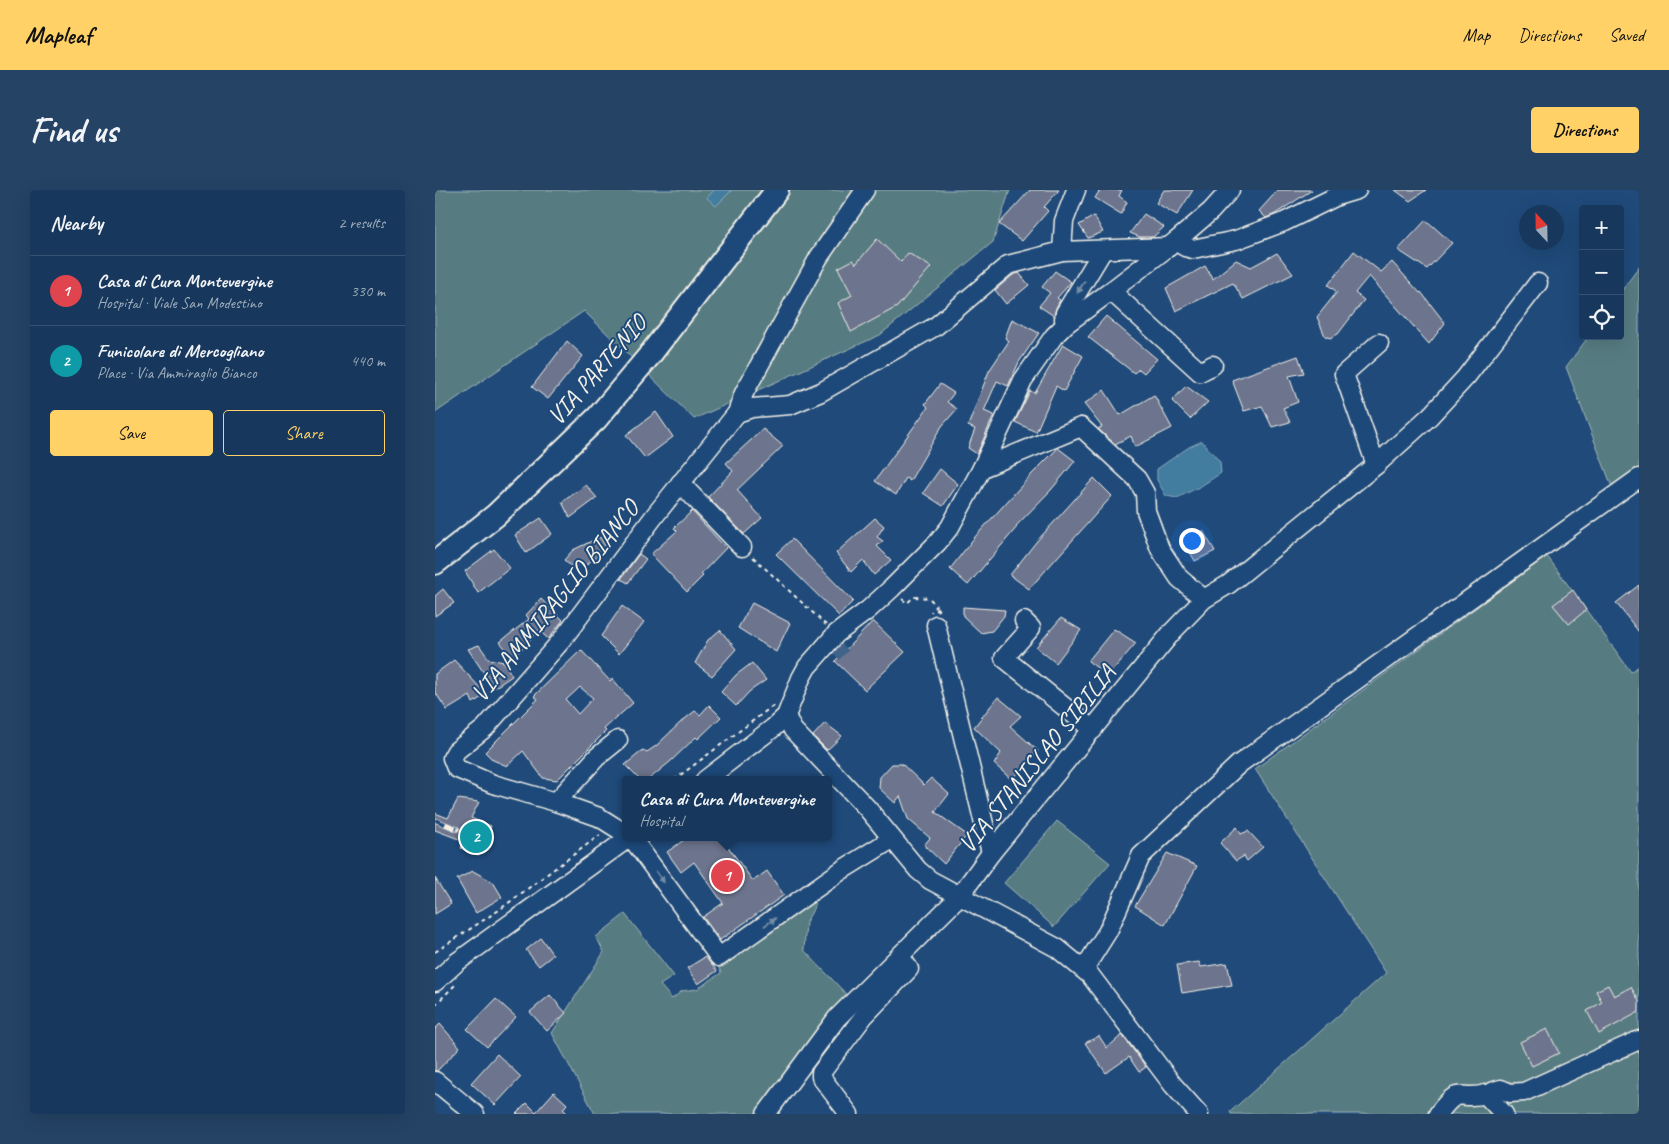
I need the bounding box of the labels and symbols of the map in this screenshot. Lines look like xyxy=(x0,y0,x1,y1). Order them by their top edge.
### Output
north arrow xyxy=(1519,205,1564,250)
one-way arrow xyxy=(1077,280,1086,293)
street label: VIA PARTENIO xyxy=(540,306,655,432)
street label: VIA AMMIRAGLIO BIANCO xyxy=(464,492,648,708)
your location xyxy=(1179,528,1205,554)
street label: VIA STANISLAO SIBILIA xyxy=(951,657,1124,860)
pin: 2 xyxy=(460,818,492,856)
pin: 1 xyxy=(711,857,743,895)
one-way arrow xyxy=(655,870,665,884)
one-way arrow xyxy=(763,917,777,927)

